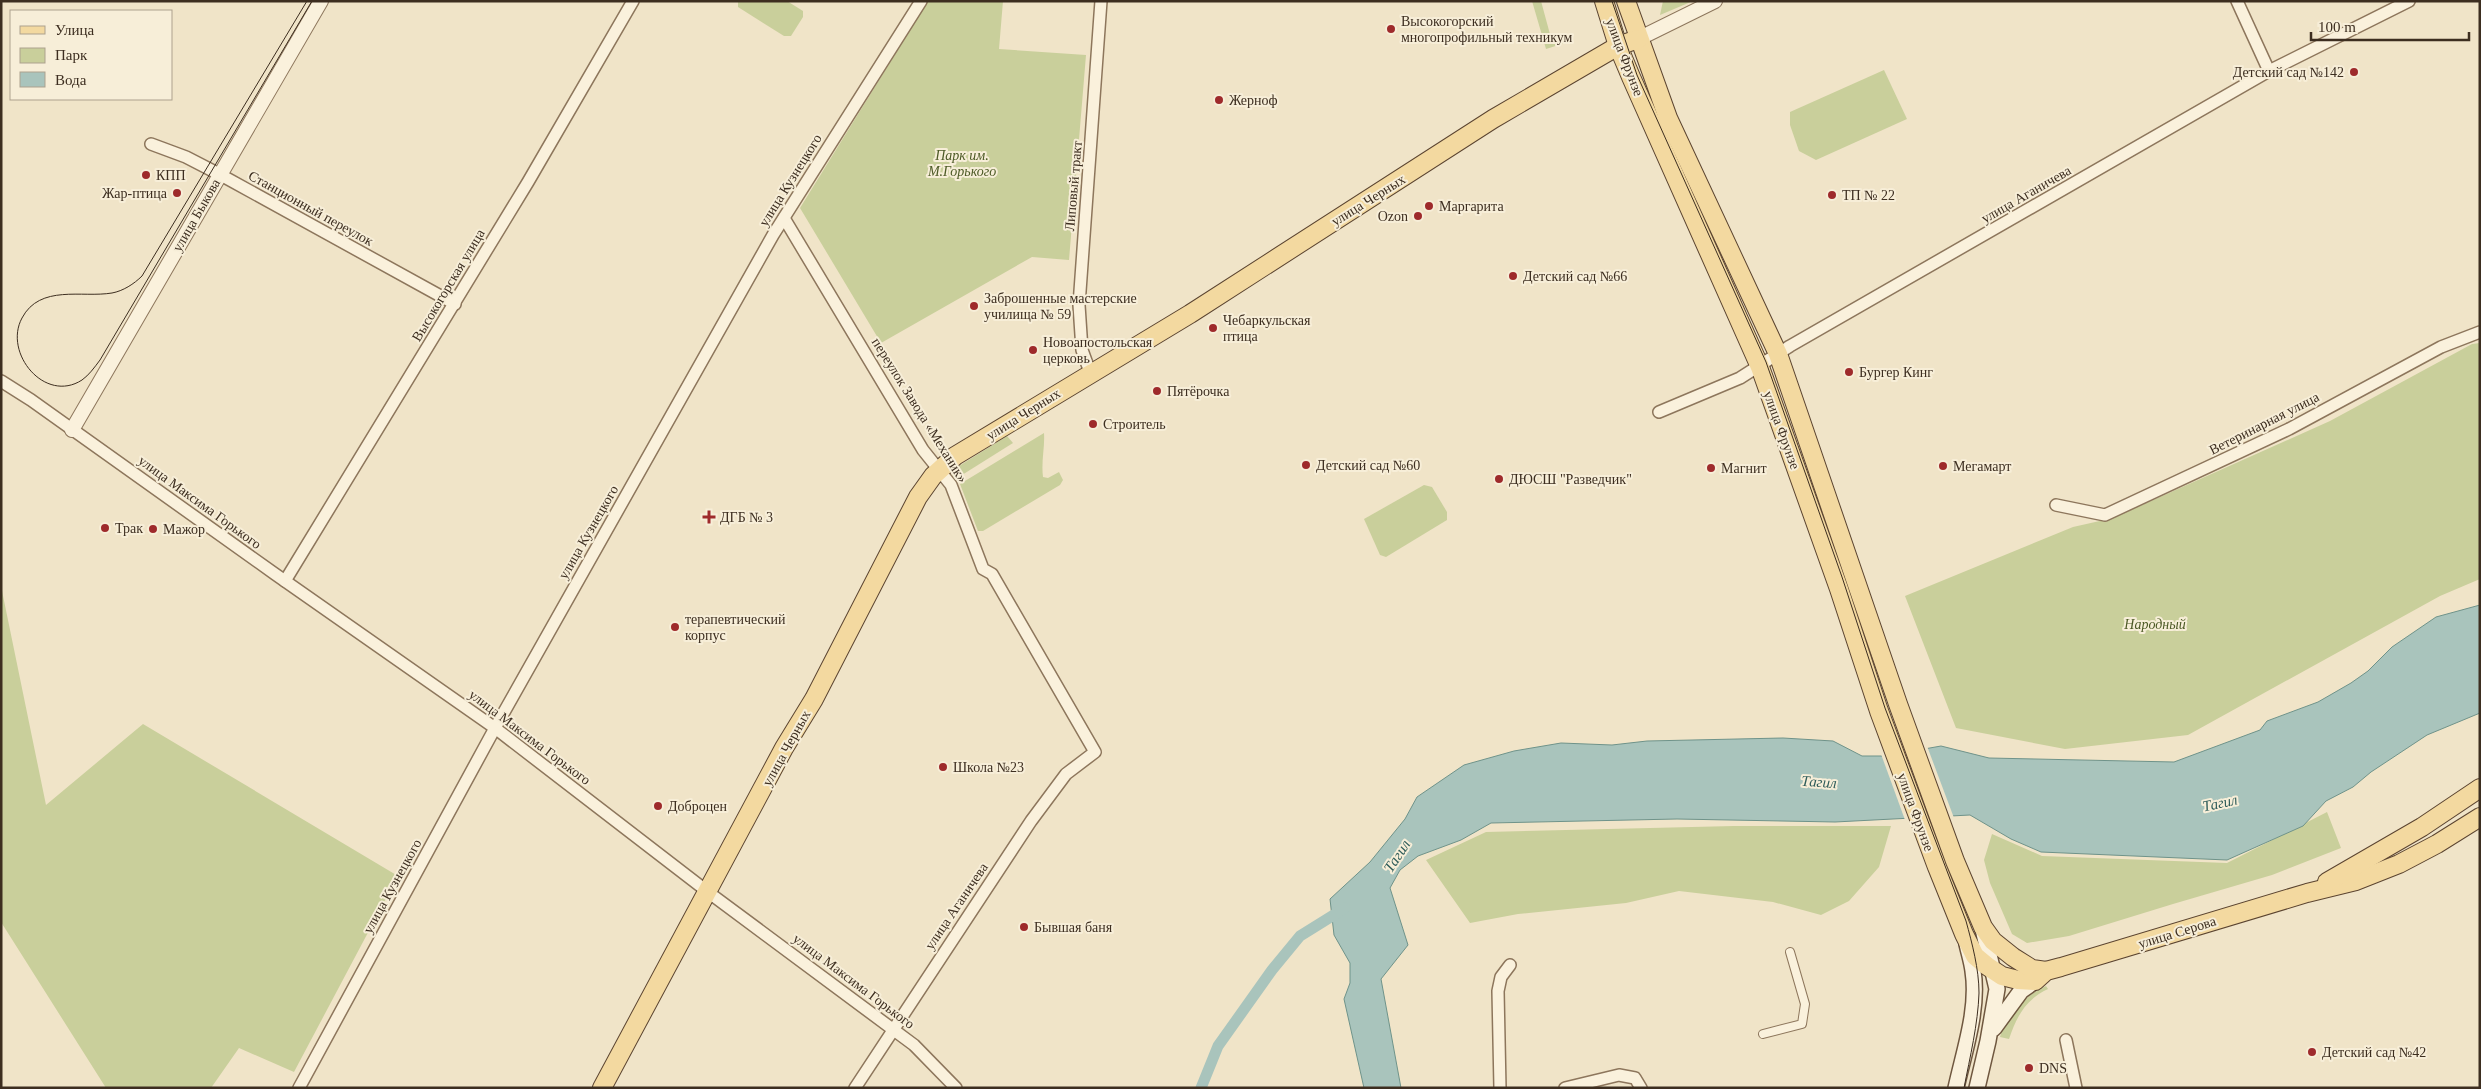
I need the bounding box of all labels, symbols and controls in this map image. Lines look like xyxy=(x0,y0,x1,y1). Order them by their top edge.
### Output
legend xyxy=(10,10,172,100)
scale bar xyxy=(2311,10,2468,42)
place label: Высокогорский многопрофильный техникум xyxy=(1401,14,1573,45)
street label: улица Фрунзе xyxy=(1603,16,1646,98)
text: 100 m xyxy=(2318,19,2356,35)
text: Улица xyxy=(55,22,94,38)
marker: Высокогорский многопрофильный техникум xyxy=(1385,23,1397,35)
text: Парк xyxy=(55,47,88,63)
place label: Детский сад №142 xyxy=(2233,65,2344,80)
marker: Детский сад №142 xyxy=(2348,66,2360,78)
text: Вода xyxy=(55,72,87,88)
place label: Жерноф xyxy=(1229,93,1278,108)
marker: Жерноф xyxy=(1213,94,1225,106)
street label: улица Кузнецкого xyxy=(756,132,825,229)
street label: Липовый тракт xyxy=(1062,140,1085,232)
park label: Парк им. М.Горького xyxy=(927,148,996,179)
street label: улица Аганичева xyxy=(1979,162,2074,226)
place label: КПП xyxy=(156,168,186,183)
street label: Станционный переулок xyxy=(246,168,376,249)
marker: КПП xyxy=(140,169,152,181)
street label: улица Черных xyxy=(1329,172,1408,229)
street label: улица Быкова xyxy=(170,176,224,254)
place label: Жар-птица xyxy=(102,186,168,201)
marker: Жар-птица xyxy=(171,187,183,199)
place label: ТП № 22 xyxy=(1842,188,1895,203)
marker: ТП № 22 xyxy=(1826,189,1838,201)
place label: Маргарита xyxy=(1439,199,1504,214)
marker: Маргарита xyxy=(1423,200,1435,212)
place label: Ozon xyxy=(1378,209,1408,224)
marker: Ozon xyxy=(1412,210,1424,222)
street label: Высокогорская улица xyxy=(409,226,488,344)
place label: Детский сад №66 xyxy=(1523,269,1627,284)
marker: Детский сад №66 xyxy=(1507,270,1519,282)
place label: Заброшенные мастерские училища № 59 xyxy=(984,291,1137,322)
marker: Заброшенные мастерские училища № 59 xyxy=(968,300,980,312)
place label: Чебаркульская птица xyxy=(1223,313,1311,344)
marker: Чебаркульская птица xyxy=(1207,322,1219,334)
street label: переулок Завода «Механик» xyxy=(869,335,970,485)
place label: Новоапостольская церковь xyxy=(1043,335,1153,366)
marker: Новоапостольская церковь xyxy=(1027,344,1039,356)
place label: Бургер Кинг xyxy=(1859,365,1933,380)
marker: Бургер Кинг xyxy=(1843,366,1855,378)
place label: Пятёрочка xyxy=(1167,384,1230,399)
marker: Пятёрочка xyxy=(1151,385,1163,397)
street label: улица Черных xyxy=(984,386,1063,443)
street label: улица Фрунзе xyxy=(1760,389,1803,471)
street label: Ветеринарная улица xyxy=(2207,389,2322,458)
place label: Строитель xyxy=(1103,417,1166,432)
marker: Строитель xyxy=(1087,418,1099,430)
street label: улица Максима Горького xyxy=(135,453,264,552)
place label: Детский сад №60 xyxy=(1316,458,1420,473)
marker: Детский сад №60 xyxy=(1300,459,1312,471)
place label: Мегамарт xyxy=(1953,459,2011,474)
marker: Мегамарт xyxy=(1937,460,1949,472)
place label: Магнит xyxy=(1721,461,1767,476)
marker: Магнит xyxy=(1705,462,1717,474)
place label: ДЮСШ "Разведчик" xyxy=(1509,472,1632,487)
marker: ДЮСШ "Разведчик" xyxy=(1493,473,1505,485)
street label: улица Кузнецкого xyxy=(556,483,621,582)
marker: ДГБ № 3 xyxy=(702,510,716,524)
place label: ДГБ № 3 xyxy=(720,510,773,525)
place label: Трак xyxy=(115,521,143,536)
marker: Трак xyxy=(99,522,111,534)
place label: Мажор xyxy=(163,522,205,537)
marker: Мажор xyxy=(147,523,159,535)
place label: терапевтический корпус xyxy=(685,612,786,643)
park label: Народный xyxy=(2123,617,2186,632)
marker: терапевтический корпус xyxy=(669,621,681,633)
street label: улица Максима Горького xyxy=(466,687,593,788)
street label: улица Черных xyxy=(759,708,813,789)
place label: Школа №23 xyxy=(953,760,1024,775)
marker: Школа №23 xyxy=(937,761,949,773)
street label: улица Фрунзе xyxy=(1894,771,1937,853)
water label: Тагил xyxy=(1801,773,1838,791)
water label: Тагил xyxy=(2201,791,2239,814)
place label: Доброцен xyxy=(668,799,727,814)
marker: Доброцен xyxy=(652,800,664,812)
street label: улица Кузнецкого xyxy=(360,836,425,936)
water label: Тагил xyxy=(1381,837,1414,875)
street label: улица Аганичева xyxy=(922,860,991,952)
street label: улица Серова xyxy=(2136,913,2219,951)
place label: Бывшая баня xyxy=(1034,920,1113,935)
marker: Бывшая баня xyxy=(1018,921,1030,933)
street label: улица Максима Горького xyxy=(790,931,917,1032)
place label: Детский сад №42 xyxy=(2322,1045,2426,1060)
marker: Детский сад №42 xyxy=(2306,1046,2318,1058)
place label: DNS xyxy=(2039,1061,2067,1076)
marker: DNS xyxy=(2023,1062,2035,1074)

